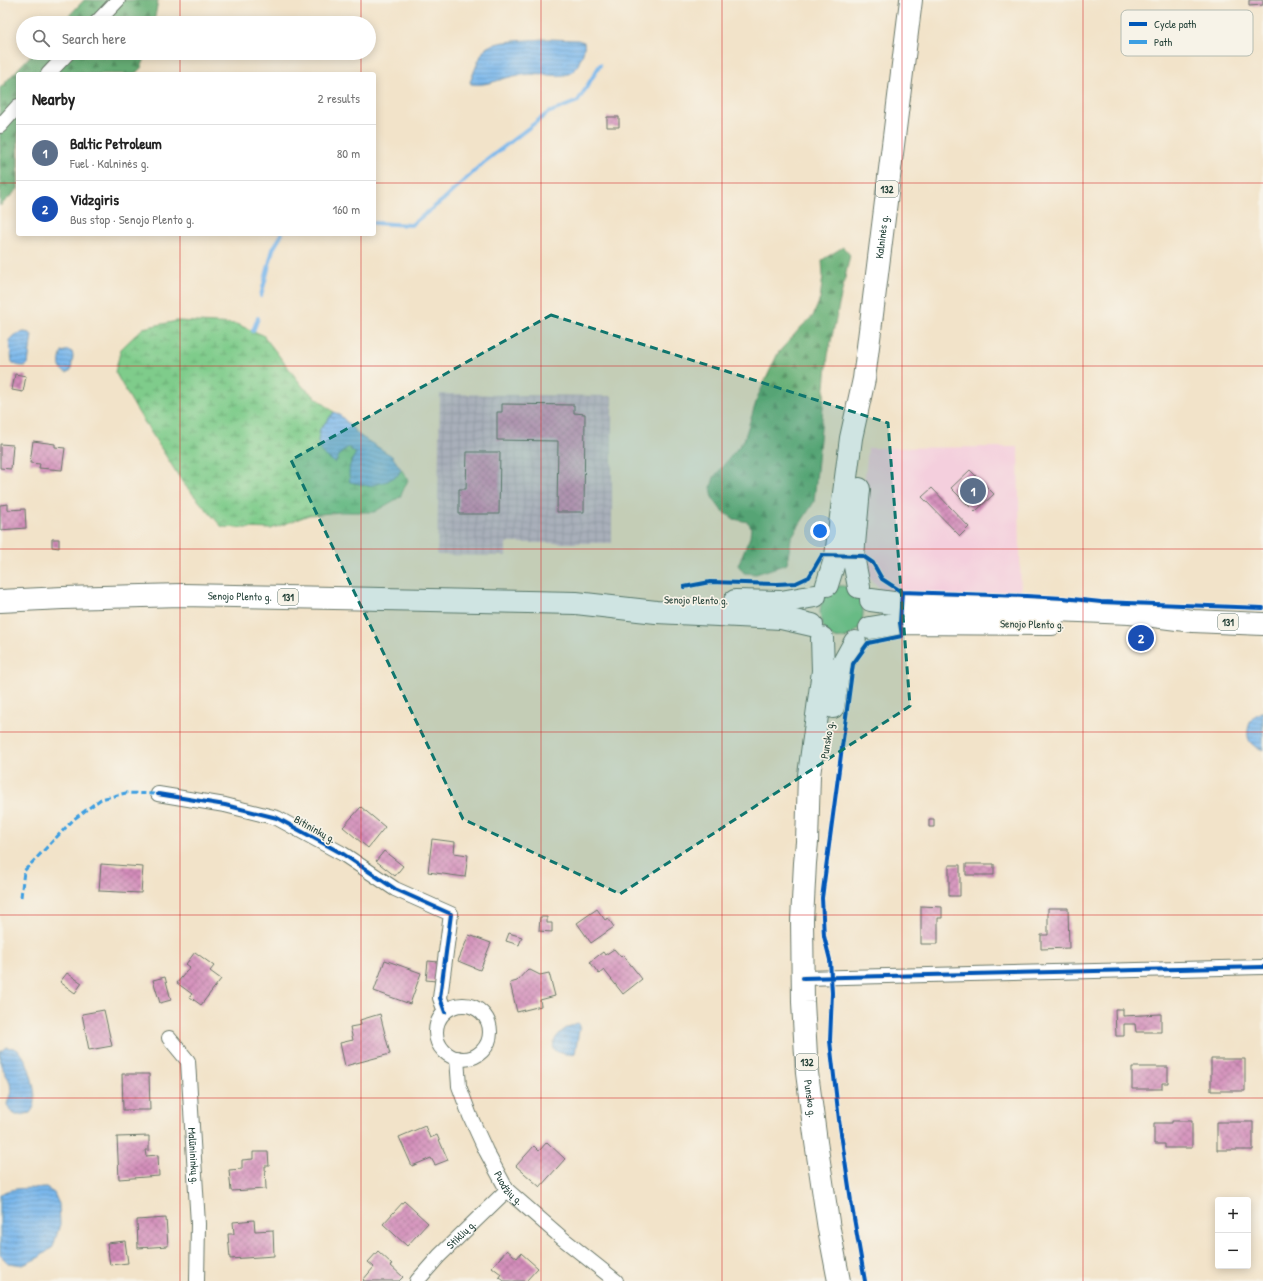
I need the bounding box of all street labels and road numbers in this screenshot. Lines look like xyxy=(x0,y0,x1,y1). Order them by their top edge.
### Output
road number: 132 xyxy=(876,181,898,197)
street label: Kalninės g. xyxy=(872,214,891,259)
street label: Senojo Plento g. xyxy=(208,589,272,604)
road number: 131 xyxy=(278,589,298,605)
street label: Senojo Plento g. xyxy=(664,592,728,608)
road number: 131 xyxy=(1218,614,1238,630)
street label: Senojo Plento g. xyxy=(1000,616,1064,632)
street label: Punsko g. xyxy=(817,720,837,760)
street label: Bitininkų g. xyxy=(292,812,338,846)
road number: 132 xyxy=(796,1054,818,1070)
street label: Punsko g. xyxy=(801,1079,820,1118)
street label: Malūnininkų g. xyxy=(185,1127,203,1185)
street label: Puodžių g. xyxy=(491,1168,526,1208)
street label: Stiklių g. xyxy=(443,1217,479,1252)

